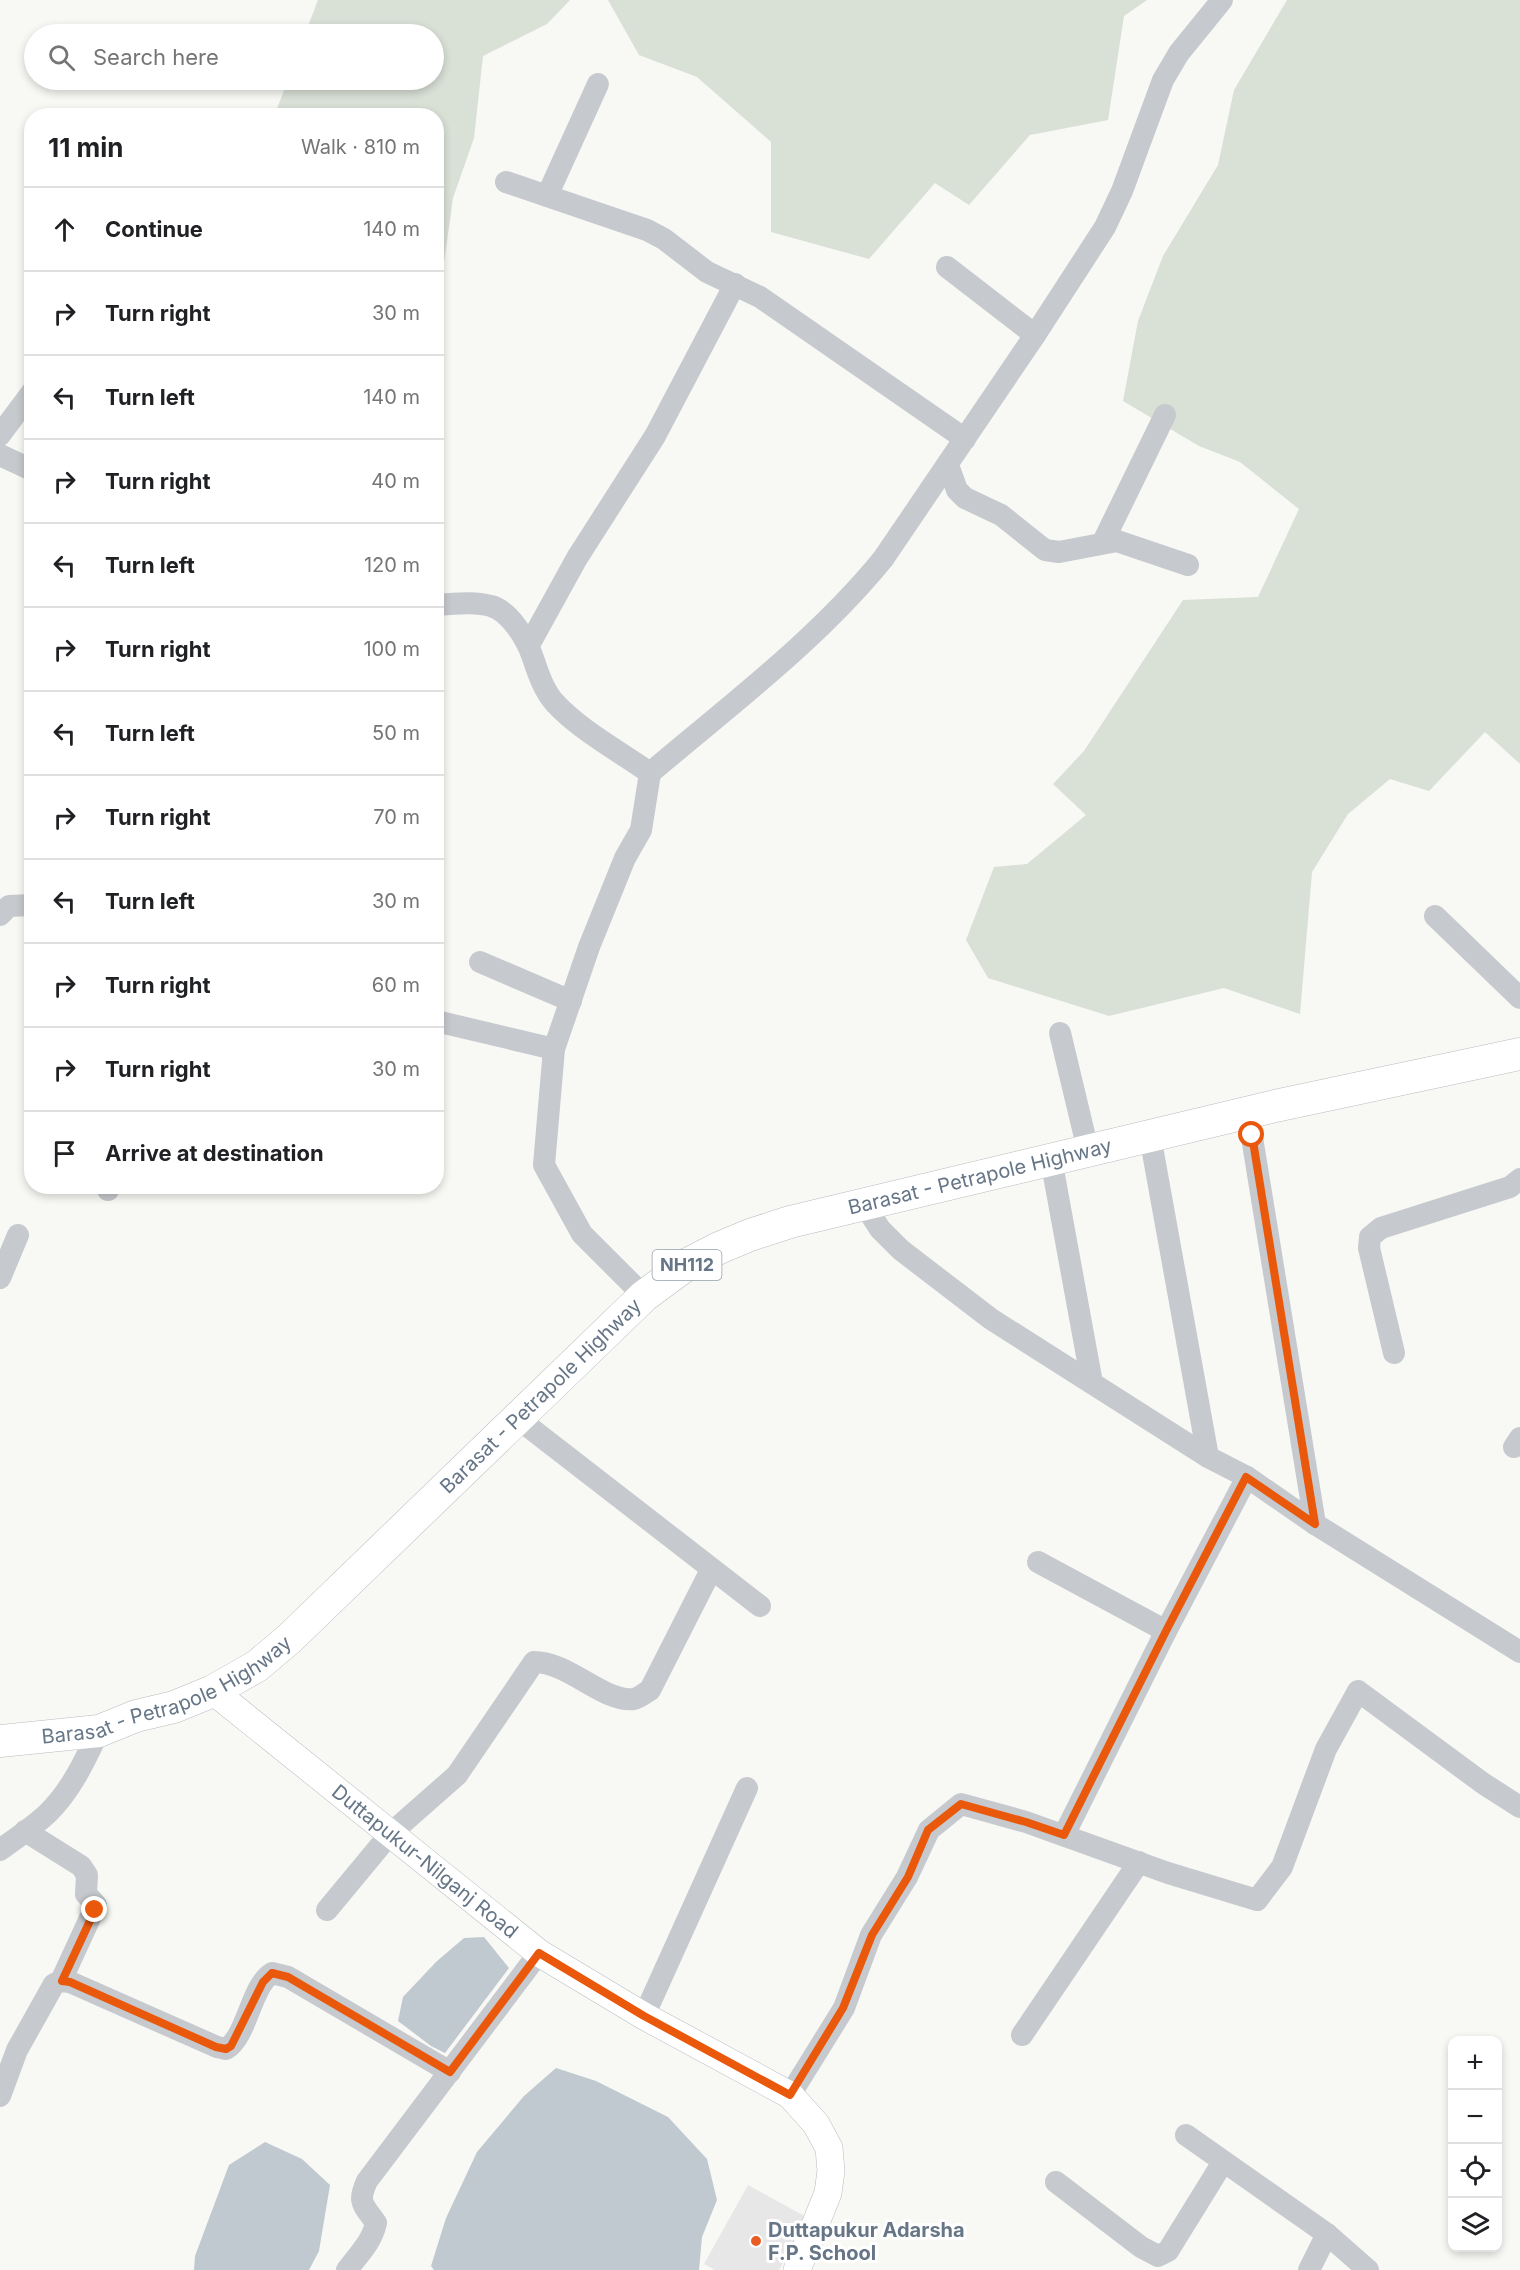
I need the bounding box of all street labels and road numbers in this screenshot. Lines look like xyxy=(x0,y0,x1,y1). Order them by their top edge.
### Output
street label: Barasat - Petrapole Highway xyxy=(846,1133,1114,1220)
road number: NH112 xyxy=(652,1250,722,1280)
street label: Barasat - Petrapole Highway xyxy=(435,1293,646,1498)
street label: Barasat - Petrapole Highway xyxy=(40,1630,296,1749)
street label: Duttapukur-Nilganj Road xyxy=(327,1779,523,1943)

